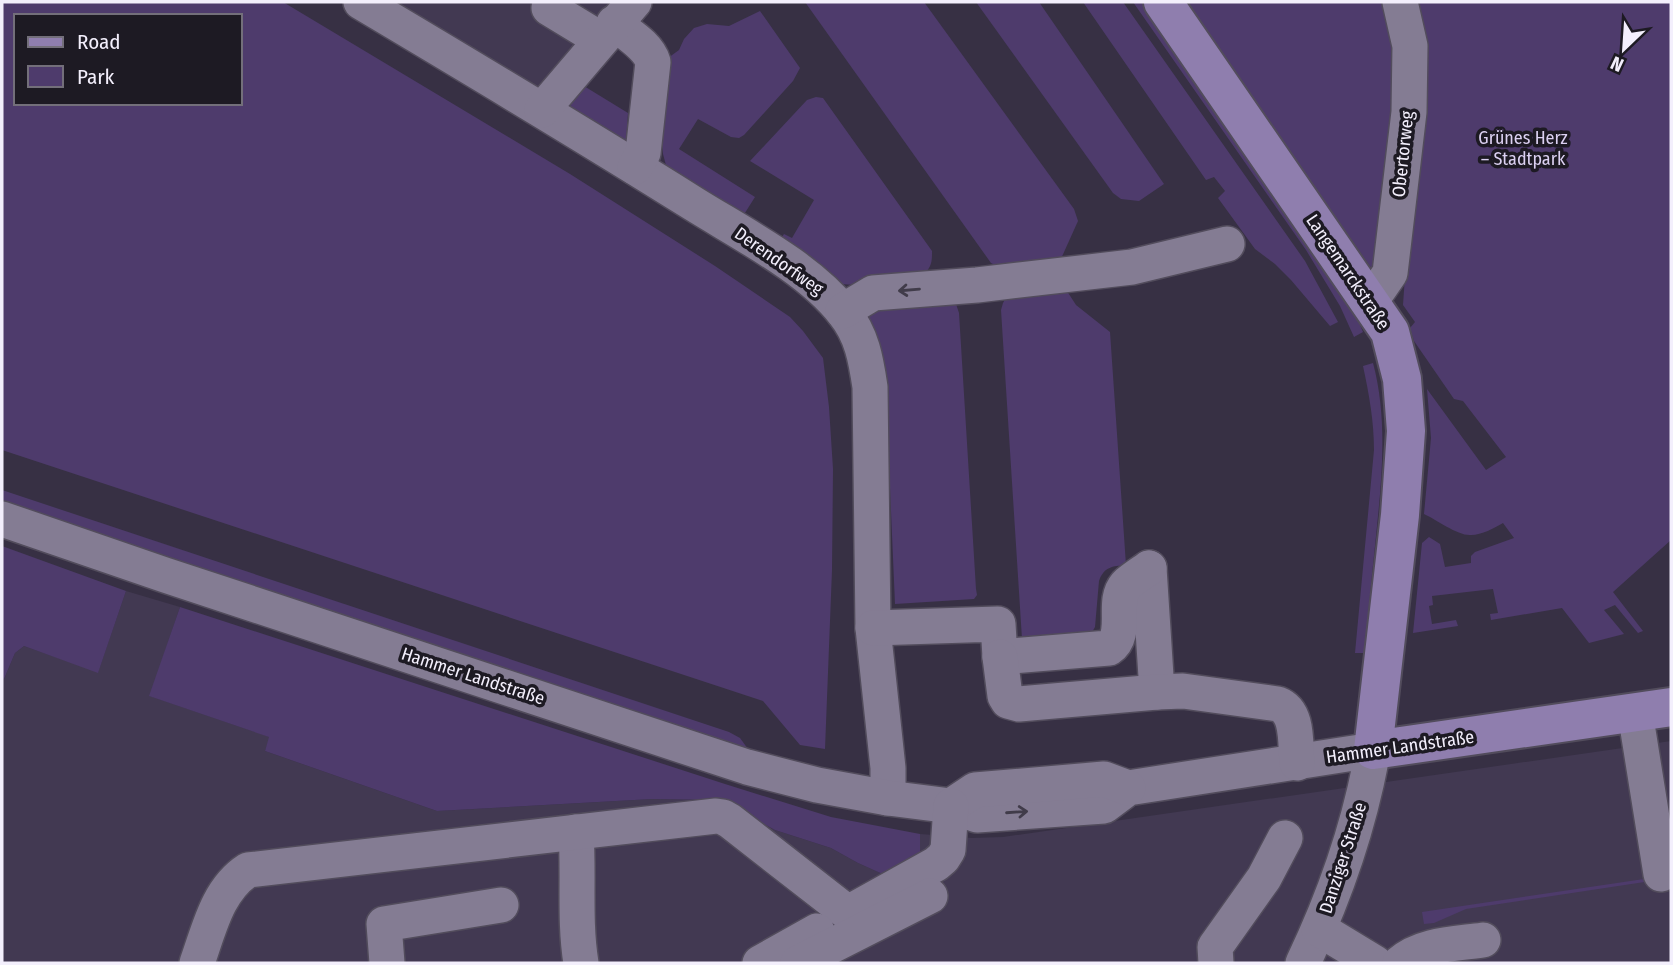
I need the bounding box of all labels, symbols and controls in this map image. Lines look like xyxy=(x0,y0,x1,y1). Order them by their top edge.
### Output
legend xyxy=(14,14,242,105)
north arrow xyxy=(1589,14,1659,84)
text: Road xyxy=(77,29,121,55)
text: N xyxy=(1607,51,1627,77)
text: Park xyxy=(77,64,115,90)
street label: Obertorweg xyxy=(1388,109,1419,198)
park label: Grünes Herz – Stadtpark xyxy=(1478,127,1568,170)
street label: Langemarckstraße xyxy=(1301,210,1395,334)
street label: Derendorfweg xyxy=(730,222,828,300)
one-way arrow xyxy=(898,284,920,297)
street label: Hammer Landstraße xyxy=(399,642,547,710)
street label: Hammer Landstraße xyxy=(1325,726,1476,768)
street label: Danziger Straße xyxy=(1315,799,1371,916)
one-way arrow xyxy=(1005,805,1028,818)

